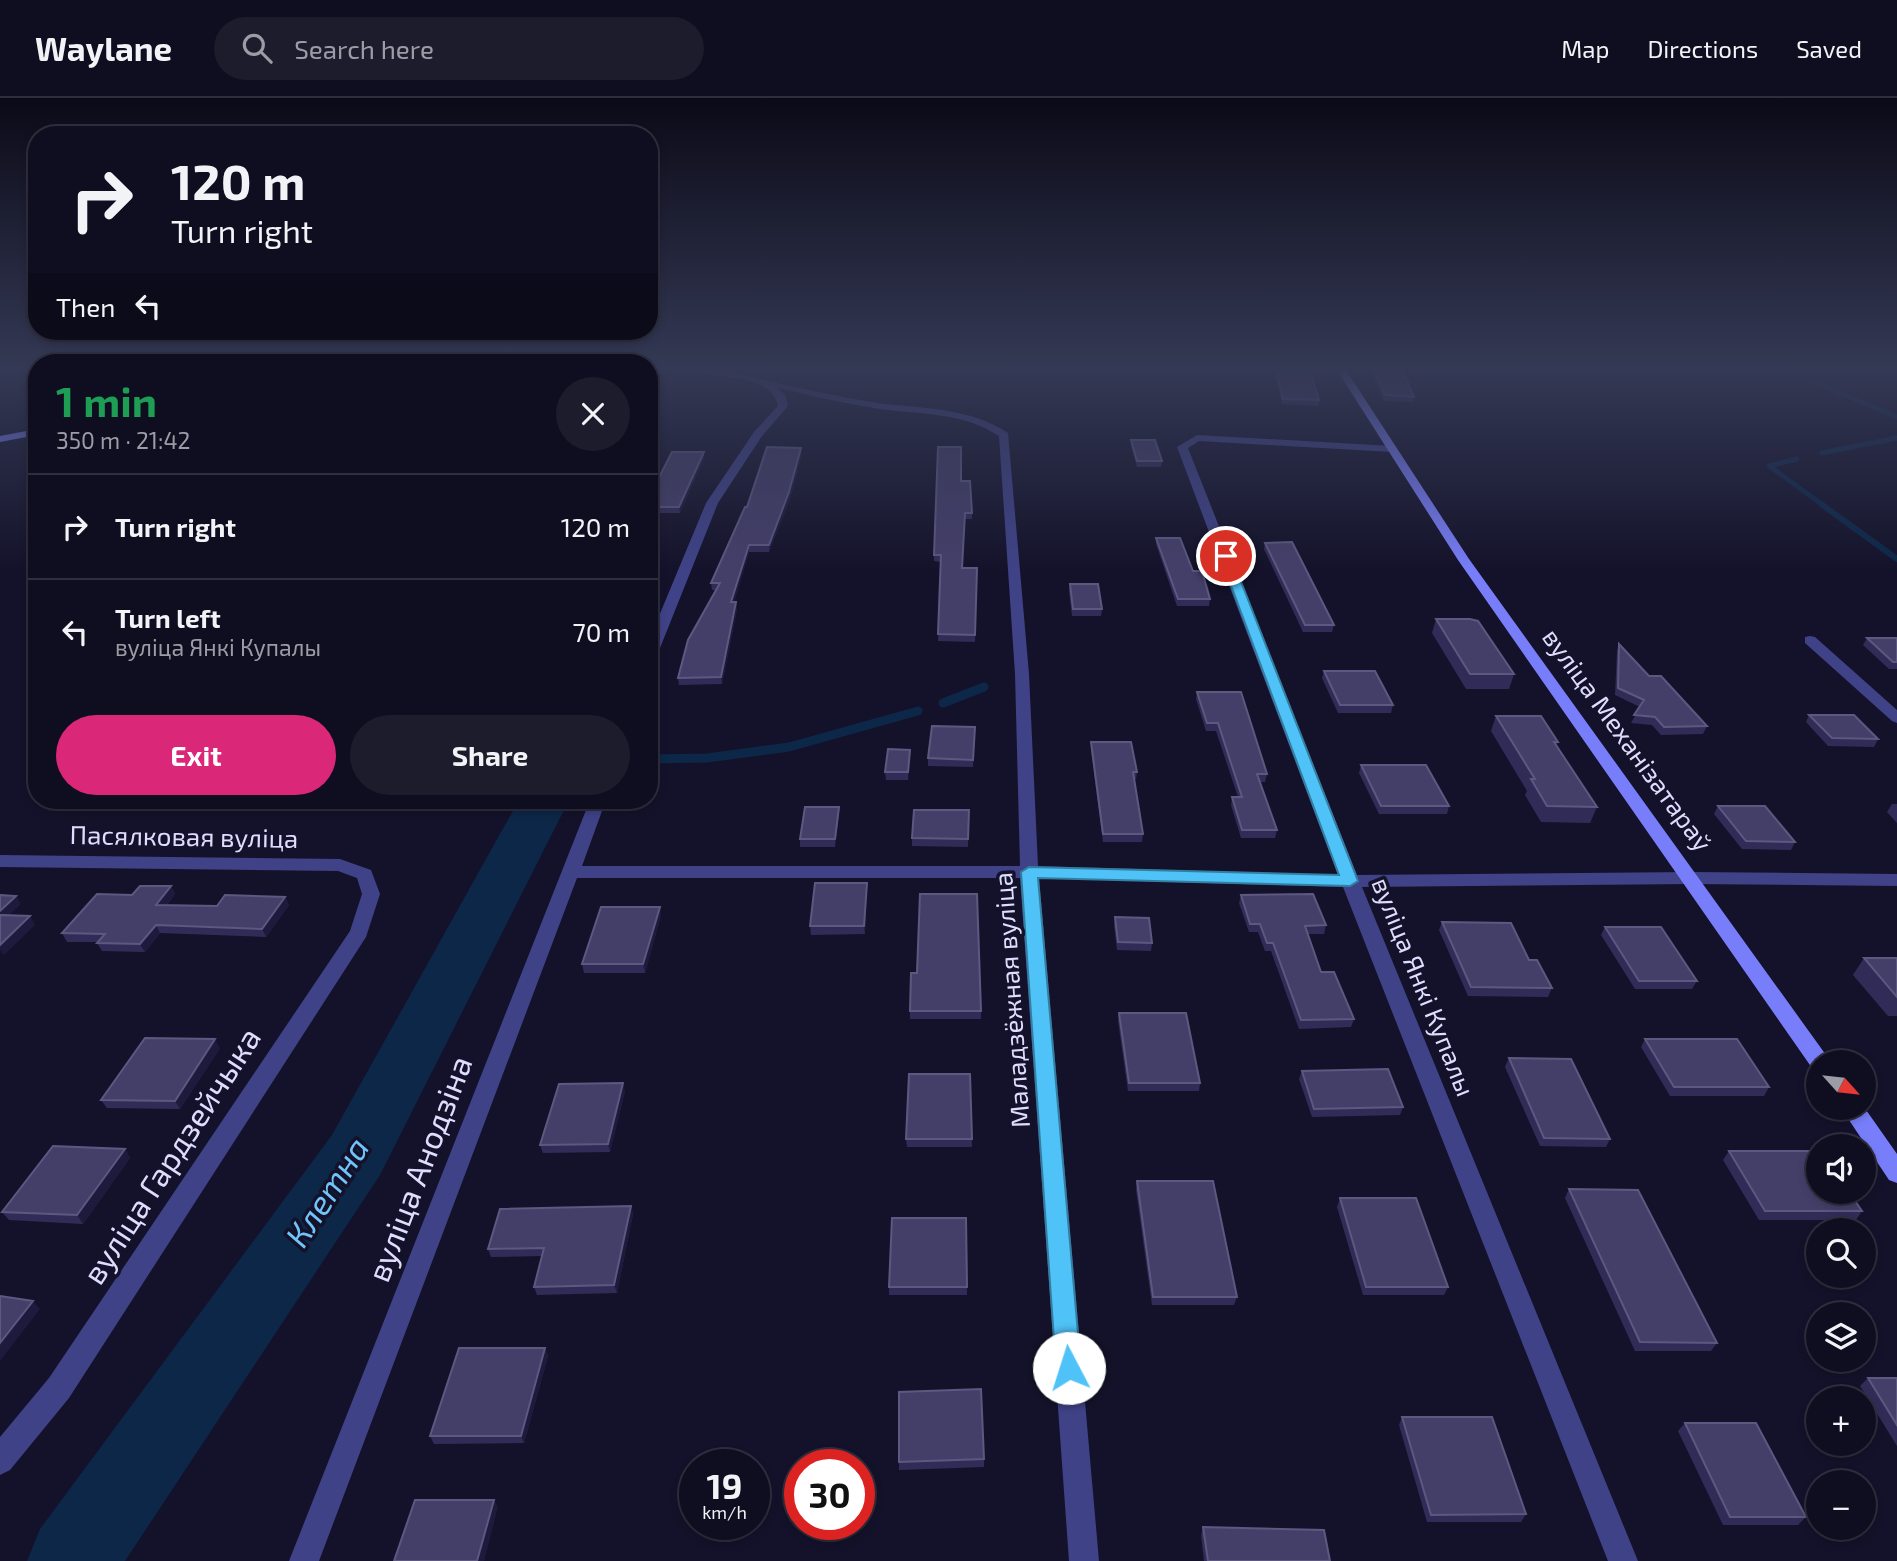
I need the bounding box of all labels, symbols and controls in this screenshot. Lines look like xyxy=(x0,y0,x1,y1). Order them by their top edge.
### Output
search box xyxy=(214,17,704,80)
text: Waylane xyxy=(35,28,172,68)
icon: search xyxy=(238,29,276,67)
text: Search here xyxy=(294,33,434,64)
text: Map xyxy=(1561,34,1609,63)
text: Directions xyxy=(1647,34,1758,63)
text: Saved xyxy=(1796,34,1862,63)
text: 120 m xyxy=(171,151,305,210)
icon: right xyxy=(56,154,147,245)
text: Turn right xyxy=(171,211,313,249)
icon: left xyxy=(129,287,167,325)
text: Then xyxy=(56,291,115,322)
text: 1 min xyxy=(56,375,157,425)
button: close xyxy=(556,377,630,451)
text: 350 m · 21:42 xyxy=(56,426,191,454)
icon: right xyxy=(56,508,94,546)
text: Turn right xyxy=(115,511,236,542)
text: 120 m xyxy=(561,511,630,542)
pin xyxy=(1196,526,1256,586)
icon: arrive xyxy=(1207,537,1245,575)
text: Turn left xyxy=(115,602,221,633)
icon: left xyxy=(56,613,94,651)
text: 70 m xyxy=(572,616,630,647)
street label: вуліца Механізатараў xyxy=(1536,622,1720,857)
text: вуліца Янкі Купалы xyxy=(115,633,321,661)
button: Exit xyxy=(56,715,336,795)
button: Share xyxy=(350,715,630,795)
street label: Пасялковая вуліца xyxy=(69,818,299,854)
street label: Маладзёжная вуліца xyxy=(986,871,1036,1129)
street label: вуліца Янкі Купалы xyxy=(1365,873,1482,1101)
street label: вуліца Гардзейчыка xyxy=(73,1020,268,1291)
street label: вуліца Анодзіна xyxy=(358,1050,480,1287)
north arrow xyxy=(1806,1050,1876,1120)
map controls xyxy=(1806,1050,1876,1540)
water label: Клетна xyxy=(276,1129,376,1254)
button: sound xyxy=(1806,1134,1876,1204)
button: search xyxy=(1806,1218,1876,1288)
button: layers xyxy=(1806,1302,1876,1372)
position arrow xyxy=(1032,1331,1106,1405)
button: + xyxy=(1806,1386,1876,1456)
speed limit sign: 30 xyxy=(784,1449,875,1540)
text: 19 xyxy=(707,1464,742,1506)
button: − xyxy=(1806,1470,1876,1540)
text: km/h xyxy=(702,1501,747,1523)

